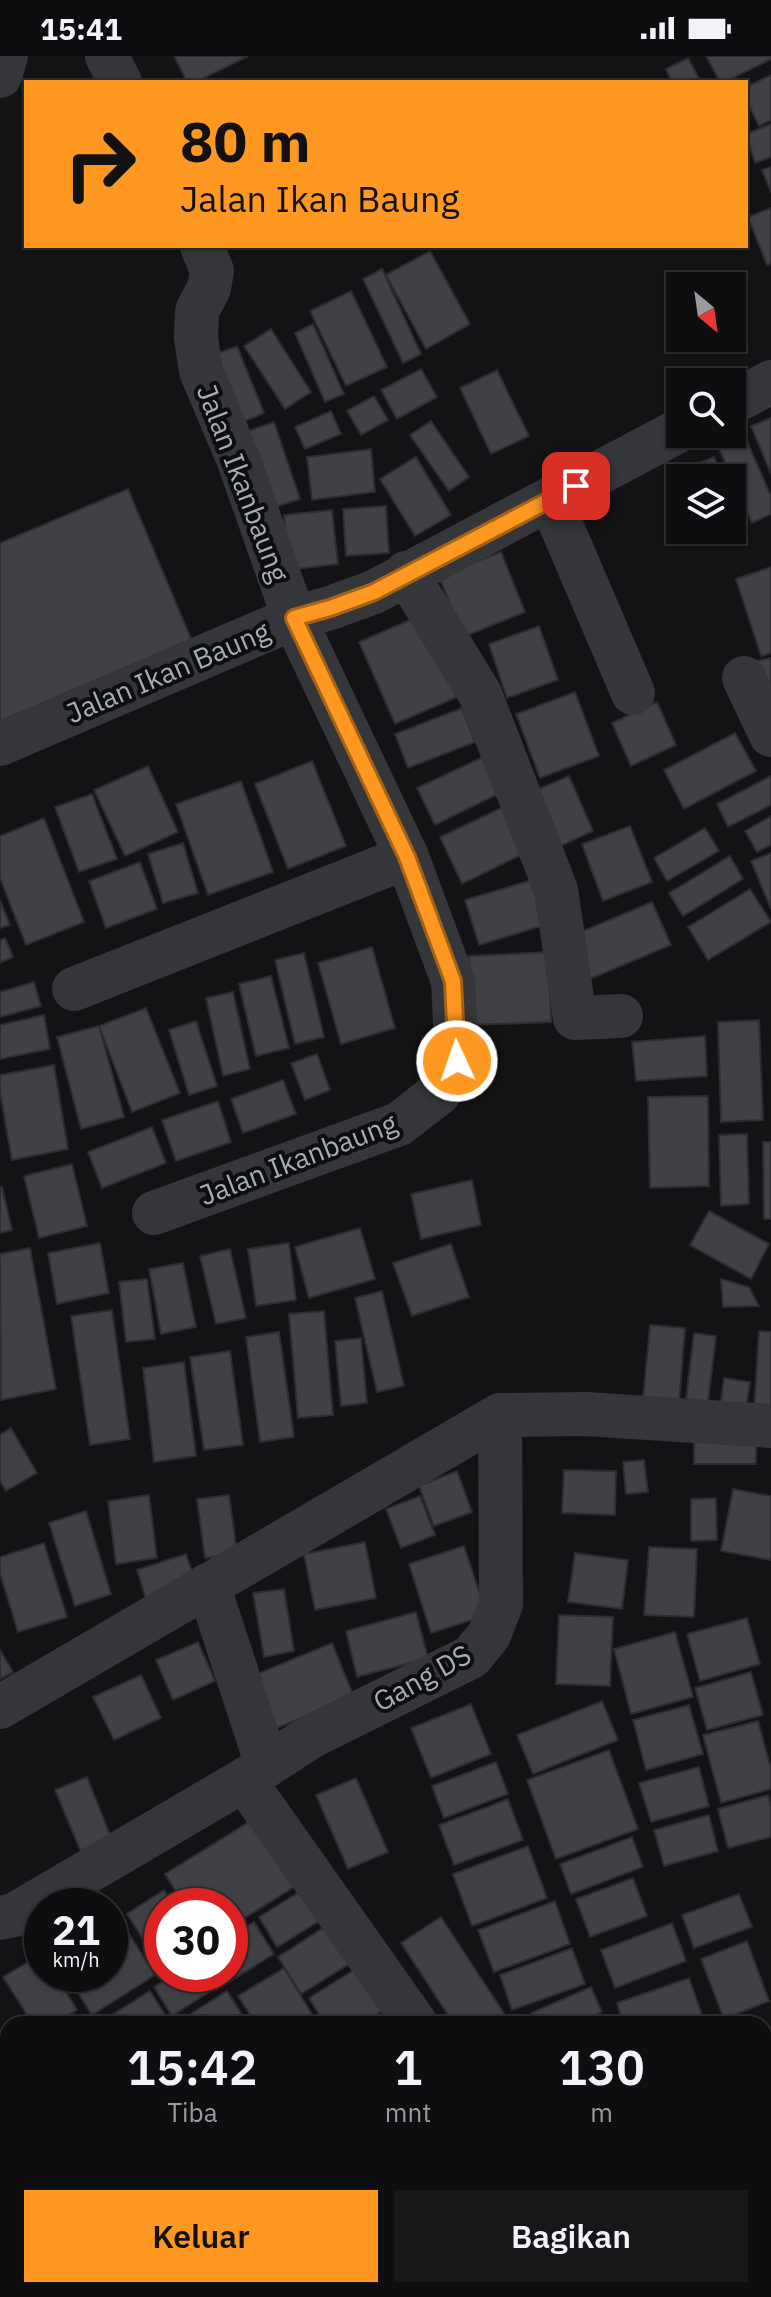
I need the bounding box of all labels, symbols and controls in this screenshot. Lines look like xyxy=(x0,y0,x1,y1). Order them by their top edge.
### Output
text: 15:41 xyxy=(40,9,122,48)
text: 80 m xyxy=(180,105,310,177)
icon: right xyxy=(48,112,152,216)
text: Jalan Ikan Baung xyxy=(180,175,460,222)
north arrow xyxy=(666,272,746,352)
map controls xyxy=(666,272,746,544)
button: search xyxy=(666,368,746,448)
street label: Jalan Ikanbaung xyxy=(189,379,298,587)
pin xyxy=(542,452,610,520)
icon: arrive xyxy=(554,464,598,508)
button: layers xyxy=(666,464,746,544)
street label: Jalan Ikan Baung xyxy=(61,612,275,731)
position arrow xyxy=(415,1019,499,1103)
street label: Jalan Ikanbaung xyxy=(194,1104,402,1213)
street label: Gang DS xyxy=(366,1636,477,1720)
speed limit sign: 30 xyxy=(144,1888,248,1992)
text: 21 xyxy=(52,1904,100,1956)
text: km/h xyxy=(52,1946,100,1973)
text: 15:42 xyxy=(127,2036,258,2098)
text: 1 xyxy=(394,2036,422,2098)
text: 130 xyxy=(558,2036,645,2098)
text: Tiba xyxy=(167,2095,218,2129)
text: mnt xyxy=(385,2095,431,2129)
text: m xyxy=(590,2095,613,2129)
button: Keluar xyxy=(24,2190,378,2282)
button: Bagikan xyxy=(394,2190,748,2282)

